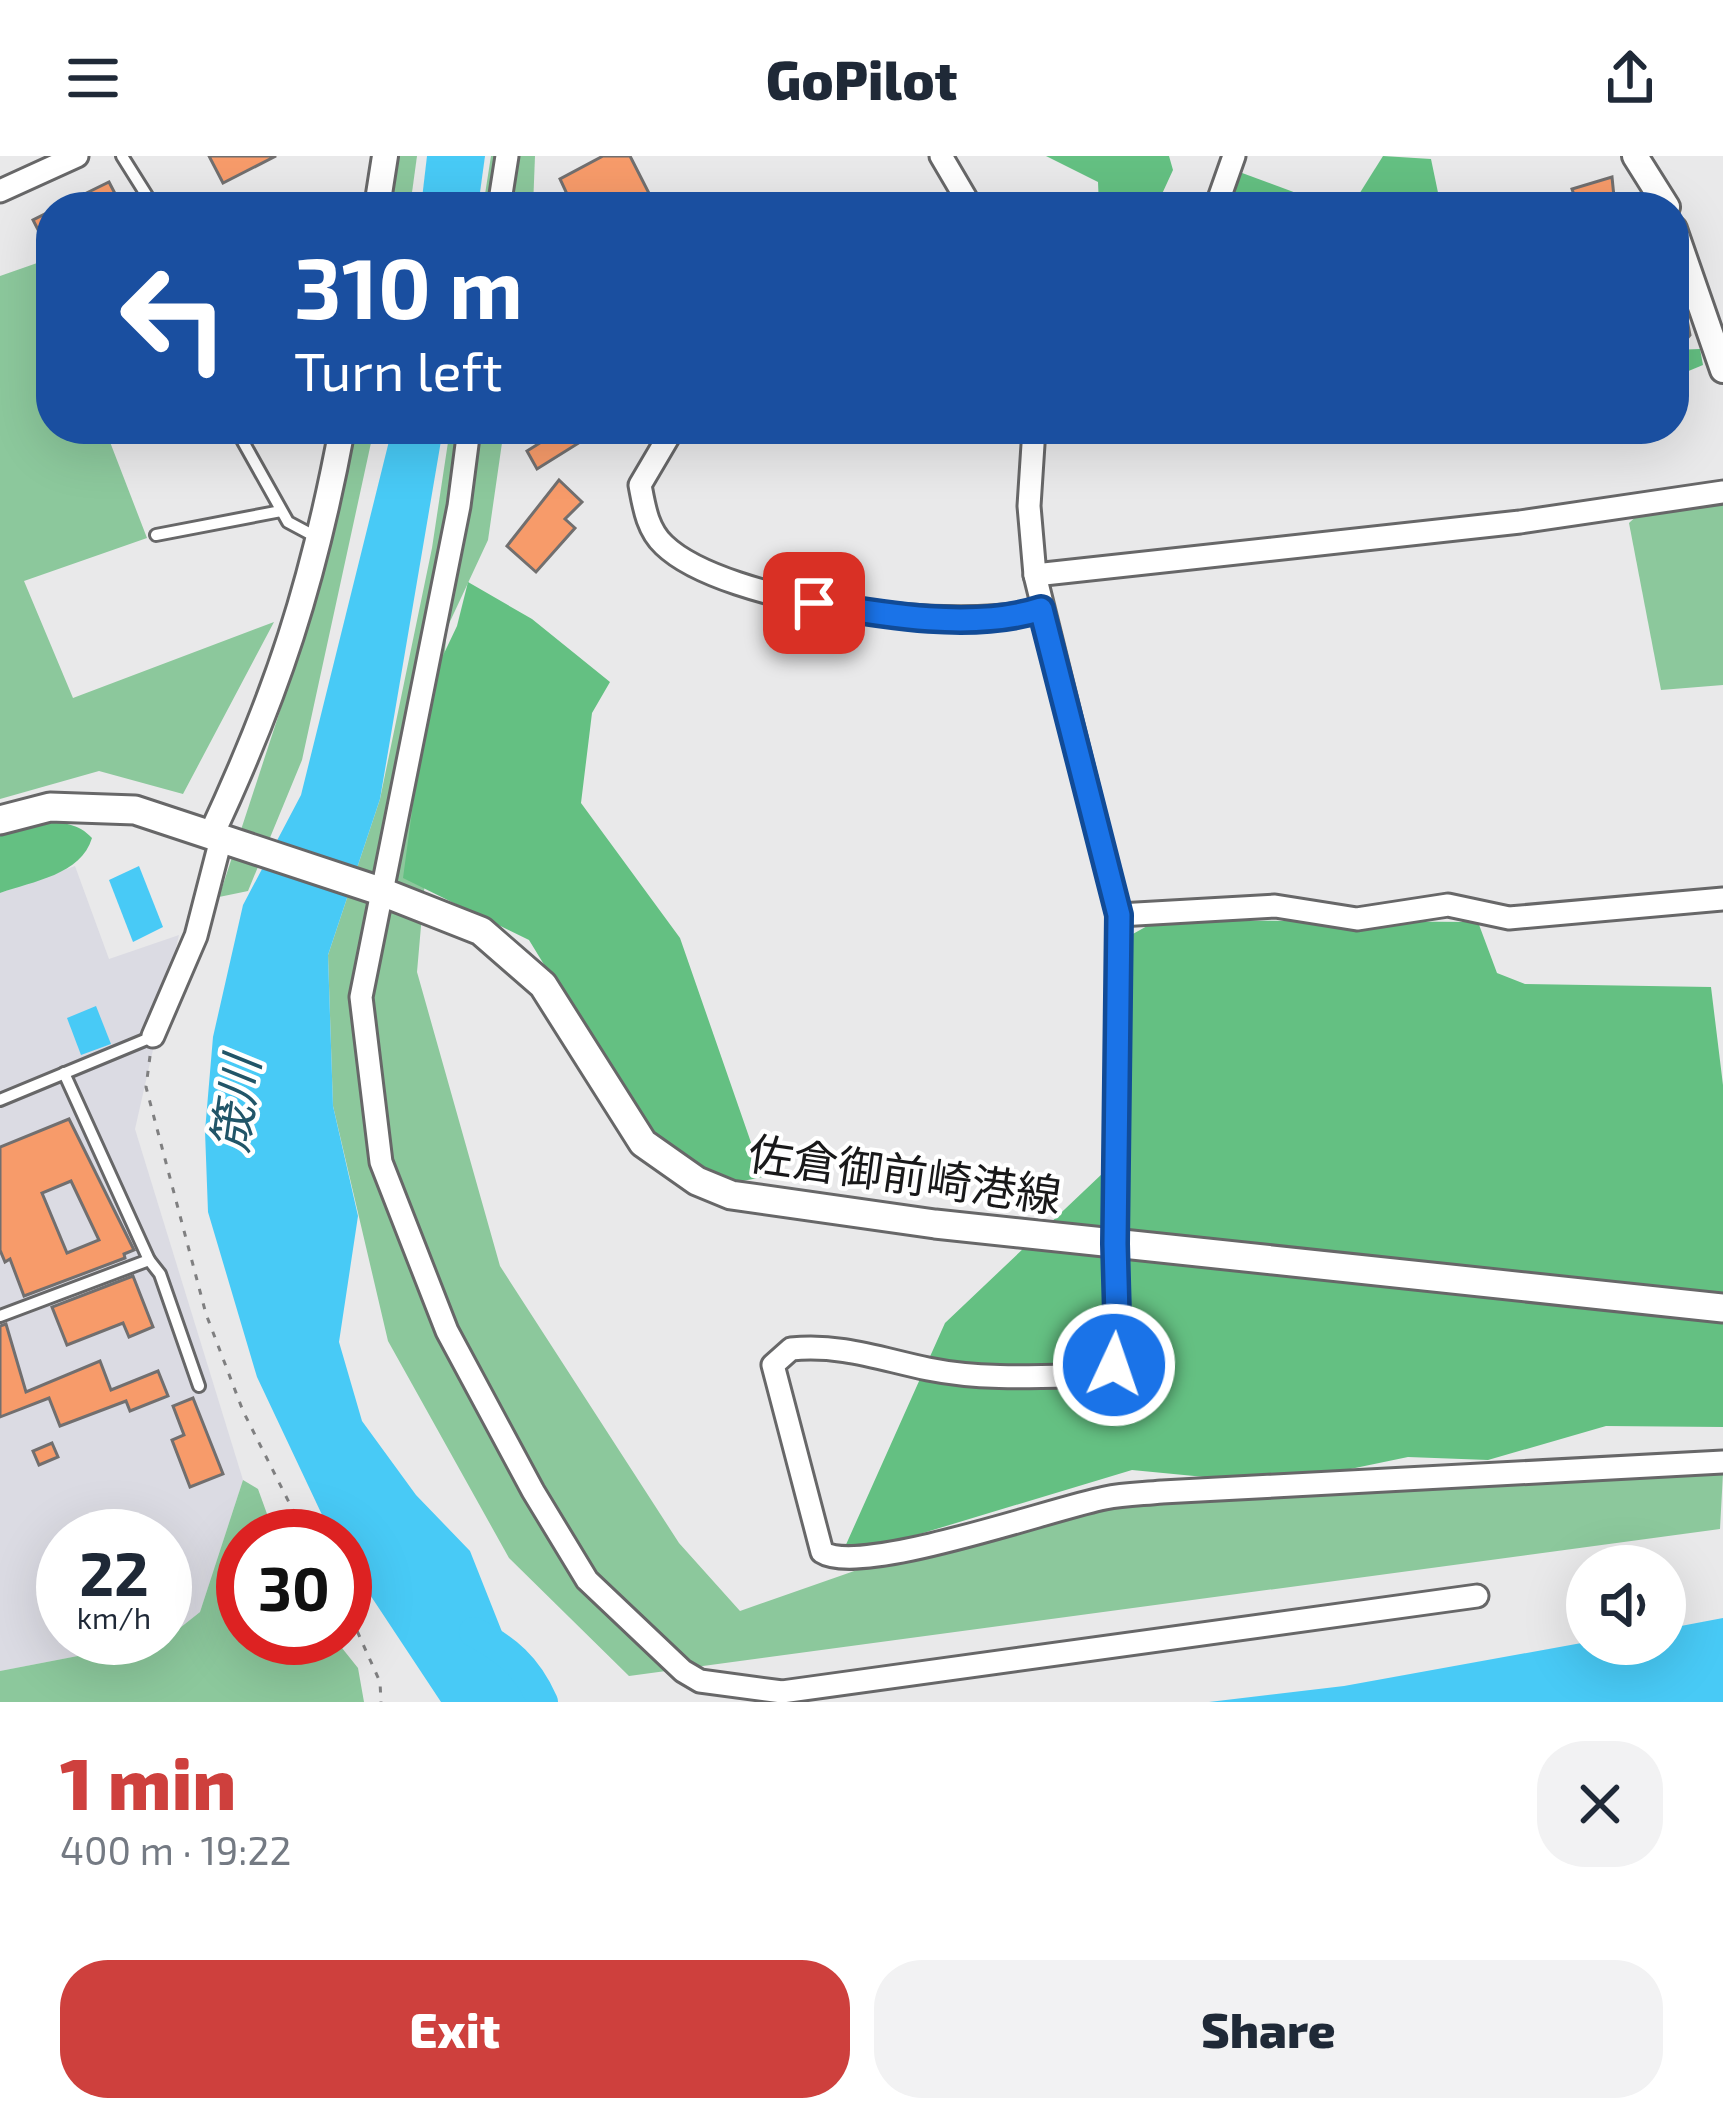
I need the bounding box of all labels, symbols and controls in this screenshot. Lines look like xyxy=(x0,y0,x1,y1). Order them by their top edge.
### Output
icon: menu xyxy=(60,45,126,111)
icon: share xyxy=(1597,45,1663,111)
text: GoPilot xyxy=(766,46,957,111)
text: 310 m xyxy=(294,235,523,336)
icon: left xyxy=(96,240,252,396)
text: Turn left xyxy=(294,337,503,402)
pin xyxy=(763,552,865,654)
icon: arrive xyxy=(781,570,847,636)
water label: 筬川 xyxy=(199,1047,270,1156)
street label: 佐倉御前崎港線 xyxy=(745,1124,1065,1222)
position arrow xyxy=(1051,1302,1177,1428)
speed limit sign: 30 xyxy=(216,1509,372,1665)
text: 22 xyxy=(79,1536,149,1608)
map controls xyxy=(1566,1545,1686,1665)
button: sound xyxy=(1566,1545,1686,1665)
text: km/h xyxy=(77,1599,151,1635)
text: 1 min xyxy=(60,1738,236,1824)
button: close xyxy=(1537,1741,1663,1867)
text: 400 m · 19:22 xyxy=(60,1826,291,1873)
button: Exit xyxy=(60,1960,850,2098)
button: Share xyxy=(874,1960,1663,2098)

